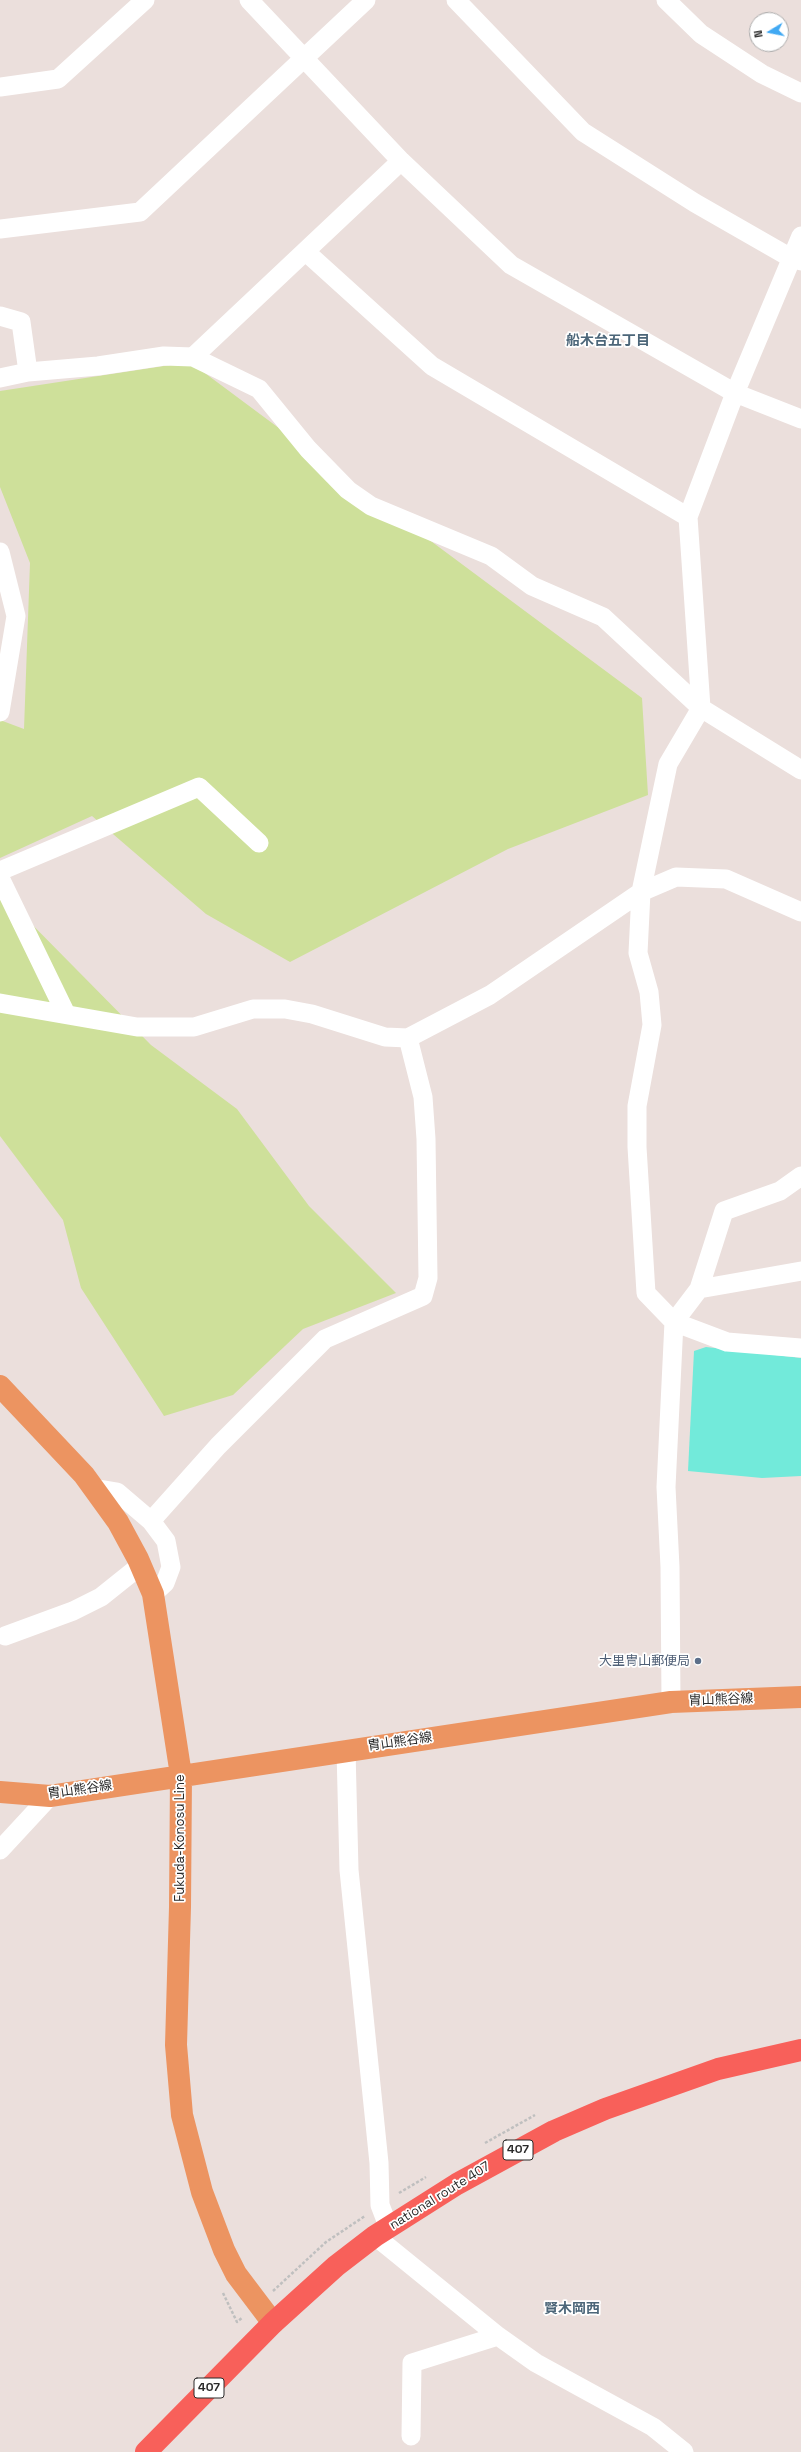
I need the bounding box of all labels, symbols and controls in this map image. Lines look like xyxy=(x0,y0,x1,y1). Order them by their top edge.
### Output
north arrow xyxy=(749,12,789,52)
text: N xyxy=(751,29,766,39)
district label: 船木台五丁目 xyxy=(566,333,650,349)
place label: 大里冑山郵便局 xyxy=(599,1653,690,1669)
marker: 大里冑山郵便局 xyxy=(693,1656,703,1666)
street label: 胄山熊谷線 xyxy=(688,1691,754,1709)
street label: 胄山熊谷線 xyxy=(367,1730,433,1754)
street label: Fukuda-Konosu Line xyxy=(172,1774,188,1902)
street label: 胄山熊谷線 xyxy=(47,1778,113,1802)
road number: 407 xyxy=(503,2140,533,2160)
street label: national route 407 xyxy=(387,2159,493,2233)
district label: 賢木岡西 xyxy=(544,2301,600,2317)
road number: 407 xyxy=(194,2378,224,2398)

